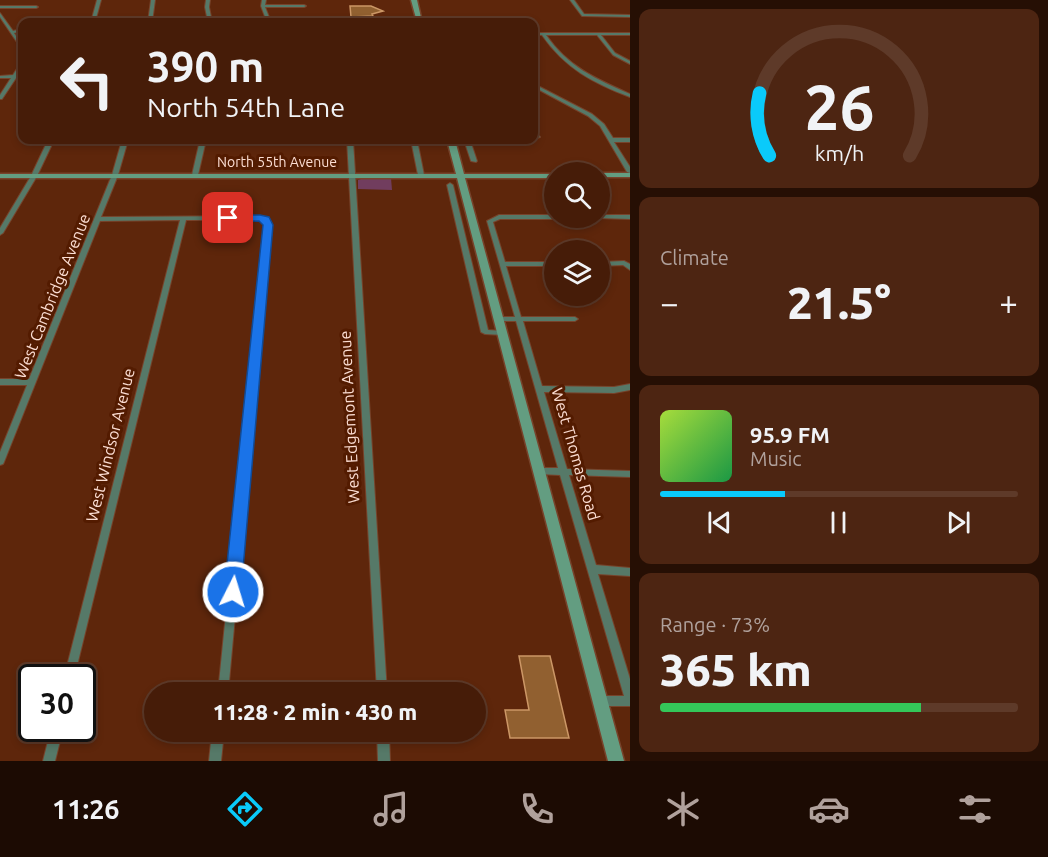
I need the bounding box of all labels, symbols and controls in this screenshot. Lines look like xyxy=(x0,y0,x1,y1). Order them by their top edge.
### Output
icon: left xyxy=(48,42,126,120)
text: 390 m xyxy=(147,43,264,90)
text: 26 xyxy=(804,72,874,142)
text: North 54th Lane xyxy=(147,92,345,122)
text: km/h xyxy=(814,141,864,165)
street label: North 55th Avenue xyxy=(217,154,337,170)
map controls xyxy=(544,162,610,306)
button: search xyxy=(544,162,610,228)
pin xyxy=(202,192,253,243)
icon: arrive xyxy=(211,201,244,234)
street label: West Cambridge Avenue xyxy=(11,211,93,381)
button: layers xyxy=(544,240,610,306)
text: Climate xyxy=(660,246,729,269)
text: 21.5° xyxy=(787,277,891,328)
text: − xyxy=(660,284,679,321)
text: + xyxy=(999,284,1018,321)
street label: West Edgemont Avenue xyxy=(335,330,363,504)
street label: West Windsor Avenue xyxy=(82,366,138,524)
street label: West Thomas Road xyxy=(548,386,604,522)
text: 95.9 FM xyxy=(750,422,830,447)
text: Music xyxy=(750,447,802,470)
icon: previous xyxy=(703,506,736,539)
icon: pause xyxy=(822,506,855,539)
icon: next xyxy=(942,506,975,539)
position arrow xyxy=(201,560,265,624)
text: Range · 73% xyxy=(660,613,770,636)
text: 365 km xyxy=(660,644,812,695)
speed limit sign: 30 xyxy=(18,664,96,742)
text: 11:28 · 2 min · 430 m xyxy=(213,699,417,724)
icon: directions xyxy=(224,788,266,830)
icon: music xyxy=(370,788,412,830)
icon: phone xyxy=(516,788,558,830)
icon: climate xyxy=(662,788,704,830)
icon: car xyxy=(808,788,850,830)
icon: filters xyxy=(954,788,996,830)
text: 11:26 xyxy=(52,794,120,824)

